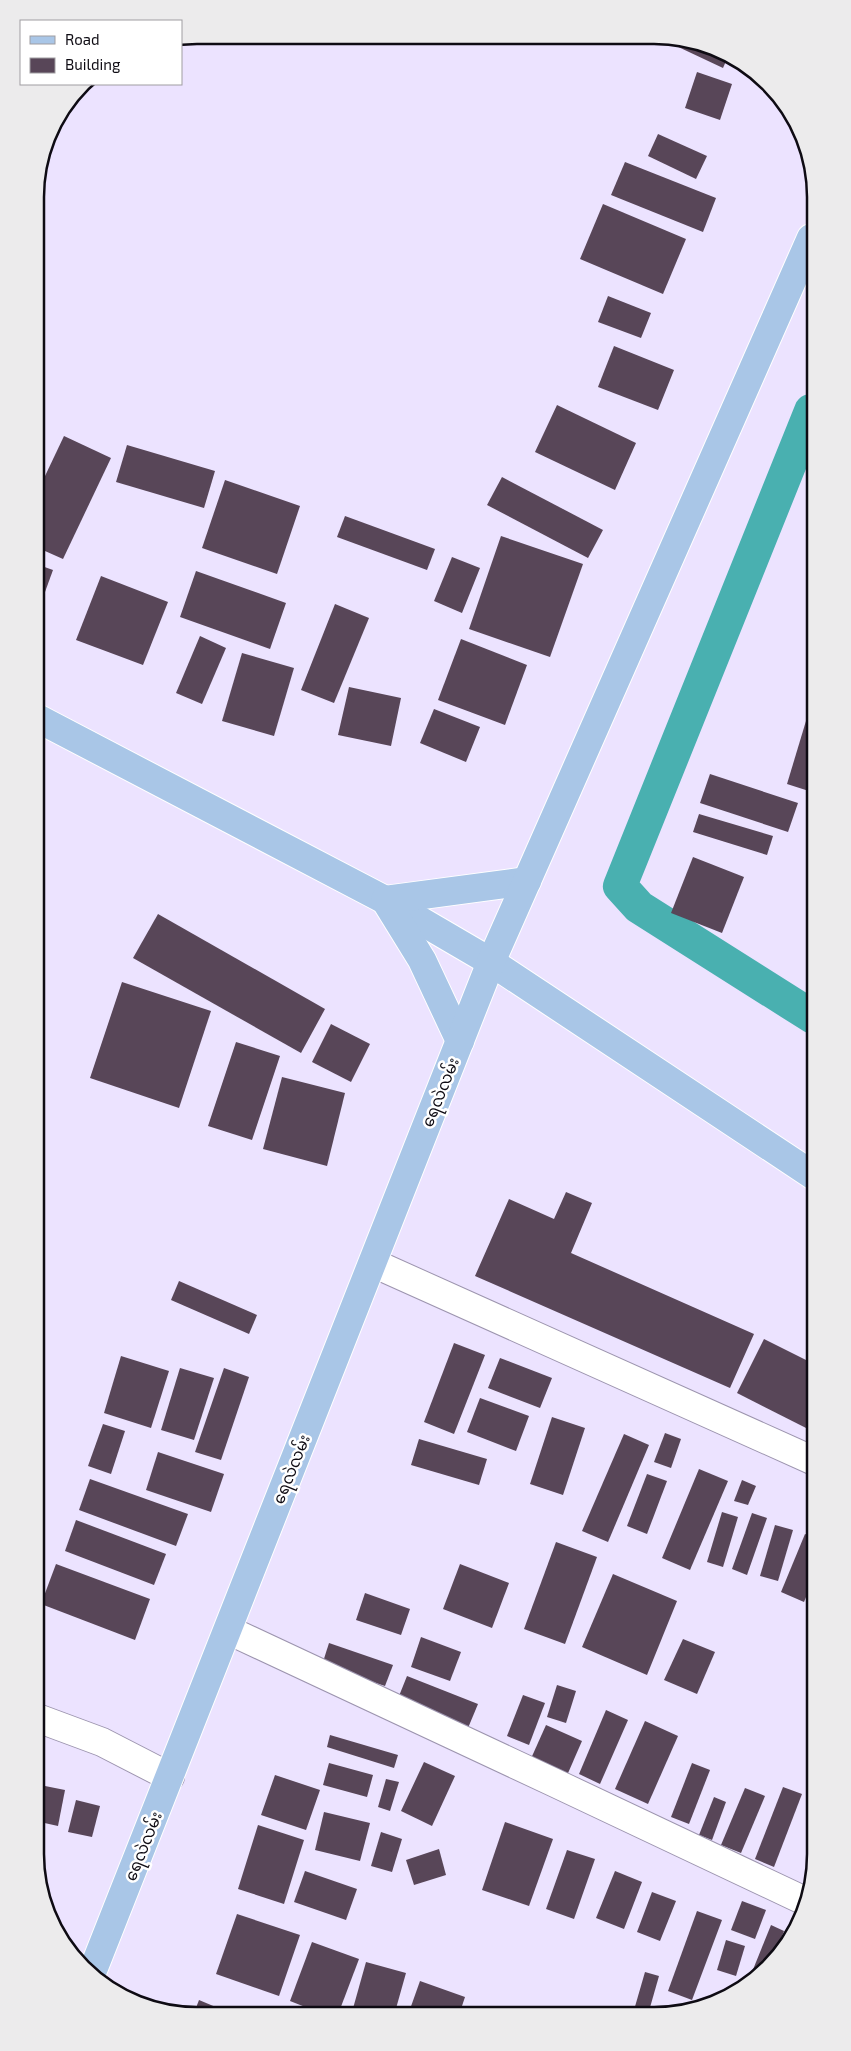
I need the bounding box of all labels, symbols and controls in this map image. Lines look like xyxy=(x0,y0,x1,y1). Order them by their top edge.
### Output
legend xyxy=(20,20,182,85)
text: Road xyxy=(65,30,100,48)
text: Building xyxy=(65,55,121,73)
street label: ရေလဲလမ်း xyxy=(416,1054,467,1131)
street label: ရေလဲလမ်း xyxy=(267,1431,318,1508)
street label: ရေလဲလမ်း xyxy=(119,1808,170,1885)

